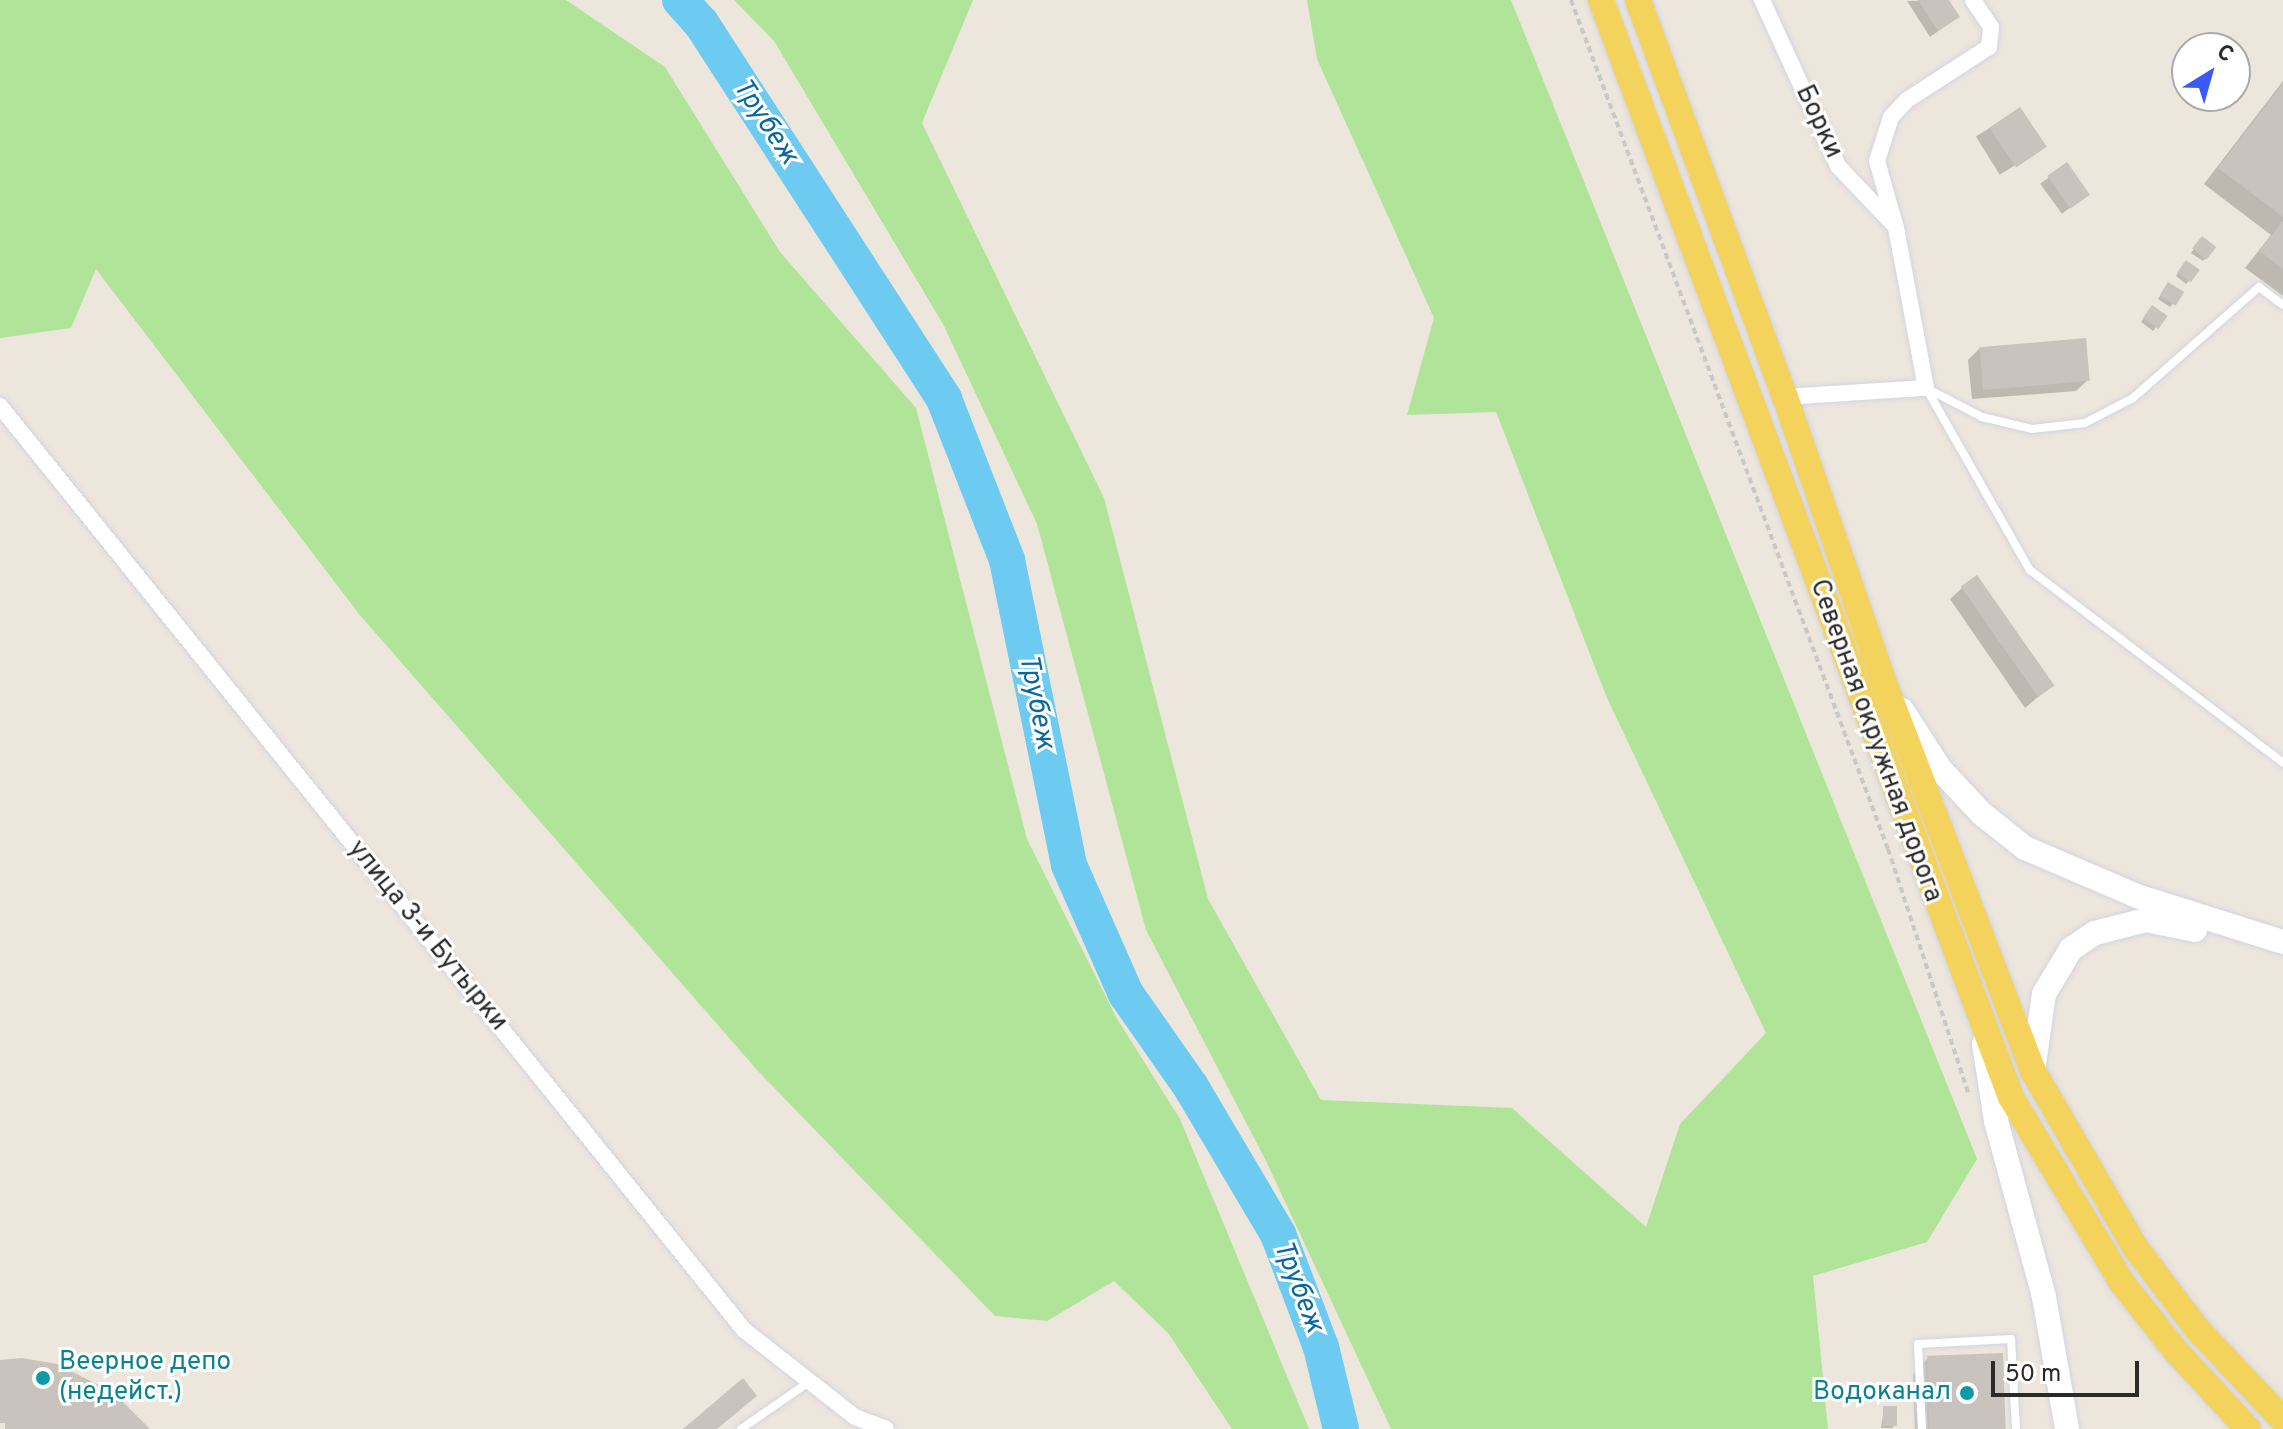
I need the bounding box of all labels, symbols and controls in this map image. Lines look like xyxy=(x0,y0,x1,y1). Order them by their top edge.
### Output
north arrow xyxy=(2171,32,2251,112)
text: С xyxy=(2211,39,2238,69)
water label: Трубеж xyxy=(725,73,805,171)
street label: Борки xyxy=(1788,81,1848,163)
street label: Северная окружная дорога xyxy=(1802,575,1948,907)
water label: Трубеж xyxy=(1010,652,1062,752)
street label: улица 3-и Бутырки xyxy=(341,834,513,1038)
water label: Трубеж xyxy=(1265,1236,1331,1338)
scale bar xyxy=(1995,1345,2143,1395)
place label: Веерное депо (недейст.) xyxy=(59,1347,231,1408)
text: 50 m xyxy=(2005,1360,2061,1390)
marker: Веерное депо (недейст.) xyxy=(34,1369,52,1387)
place label: Водоканал xyxy=(1813,1377,1951,1409)
marker: Водоканал xyxy=(1958,1384,1976,1402)

